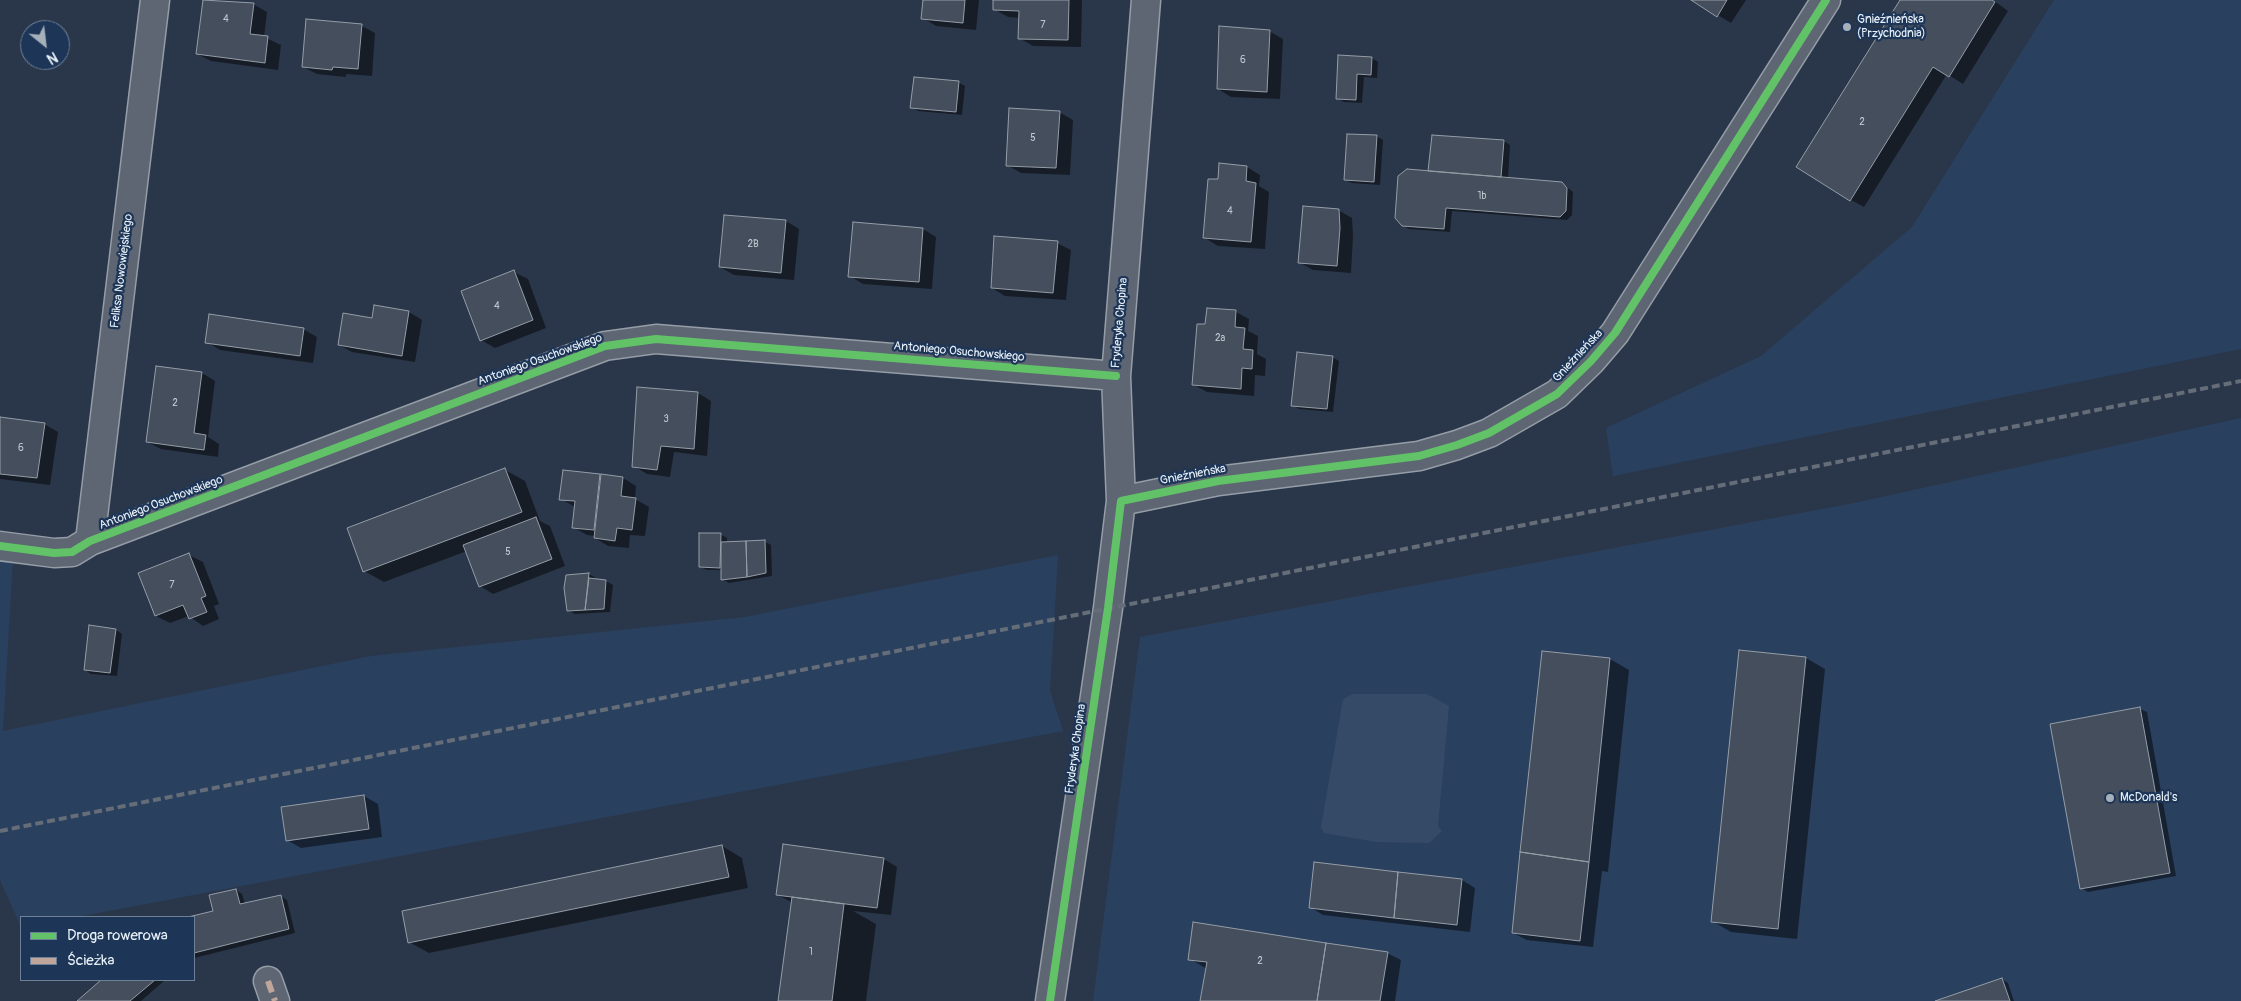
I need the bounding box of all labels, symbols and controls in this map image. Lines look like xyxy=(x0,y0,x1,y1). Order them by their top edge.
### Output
house number: 4 xyxy=(223,13,229,25)
place label: Gnieźnieńska (Przychodnia) xyxy=(1857,13,1926,41)
house number: 7 xyxy=(1040,19,1046,31)
north arrow xyxy=(20,20,70,70)
marker: Gnieźnieńska (Przychodnia) xyxy=(1841,21,1853,33)
text: N xyxy=(44,48,60,67)
house number: 6 xyxy=(1240,54,1246,66)
house number: 2 xyxy=(1859,116,1865,128)
house number: 5 xyxy=(1030,132,1036,144)
house number: 1b xyxy=(1478,190,1486,202)
house number: 4 xyxy=(1227,205,1233,217)
street label: Feliksa Nowowiejskiego xyxy=(108,213,136,329)
house number: 2B xyxy=(747,238,759,250)
street label: Fryderyka Chopina xyxy=(1109,277,1131,369)
house number: 4 xyxy=(494,300,500,312)
street label: Gnieźnieńska xyxy=(1550,327,1606,385)
street label: Antoniego Osuchowskiego xyxy=(476,331,604,389)
house number: 2a xyxy=(1215,332,1225,344)
street label: Antoniego Osuchowskiego xyxy=(893,339,1025,365)
house number: 2 xyxy=(172,397,178,409)
house number: 3 xyxy=(663,413,669,425)
house number: 6 xyxy=(18,442,24,454)
street label: Gnieźnieńska xyxy=(1159,462,1227,488)
street label: Antoniego Osuchowskiego xyxy=(97,473,225,533)
house number: 5 xyxy=(505,546,511,558)
house number: 7 xyxy=(169,579,175,591)
street label: Fryderyka Chopina xyxy=(1063,703,1089,795)
place label: McDonald's xyxy=(2120,791,2177,805)
marker: McDonald's xyxy=(2104,792,2116,804)
legend xyxy=(20,916,195,981)
text: Droga rowerowa xyxy=(67,926,168,945)
house number: 1 xyxy=(809,946,813,958)
text: Ścieżka xyxy=(67,951,115,970)
house number: 2 xyxy=(1257,955,1263,967)

